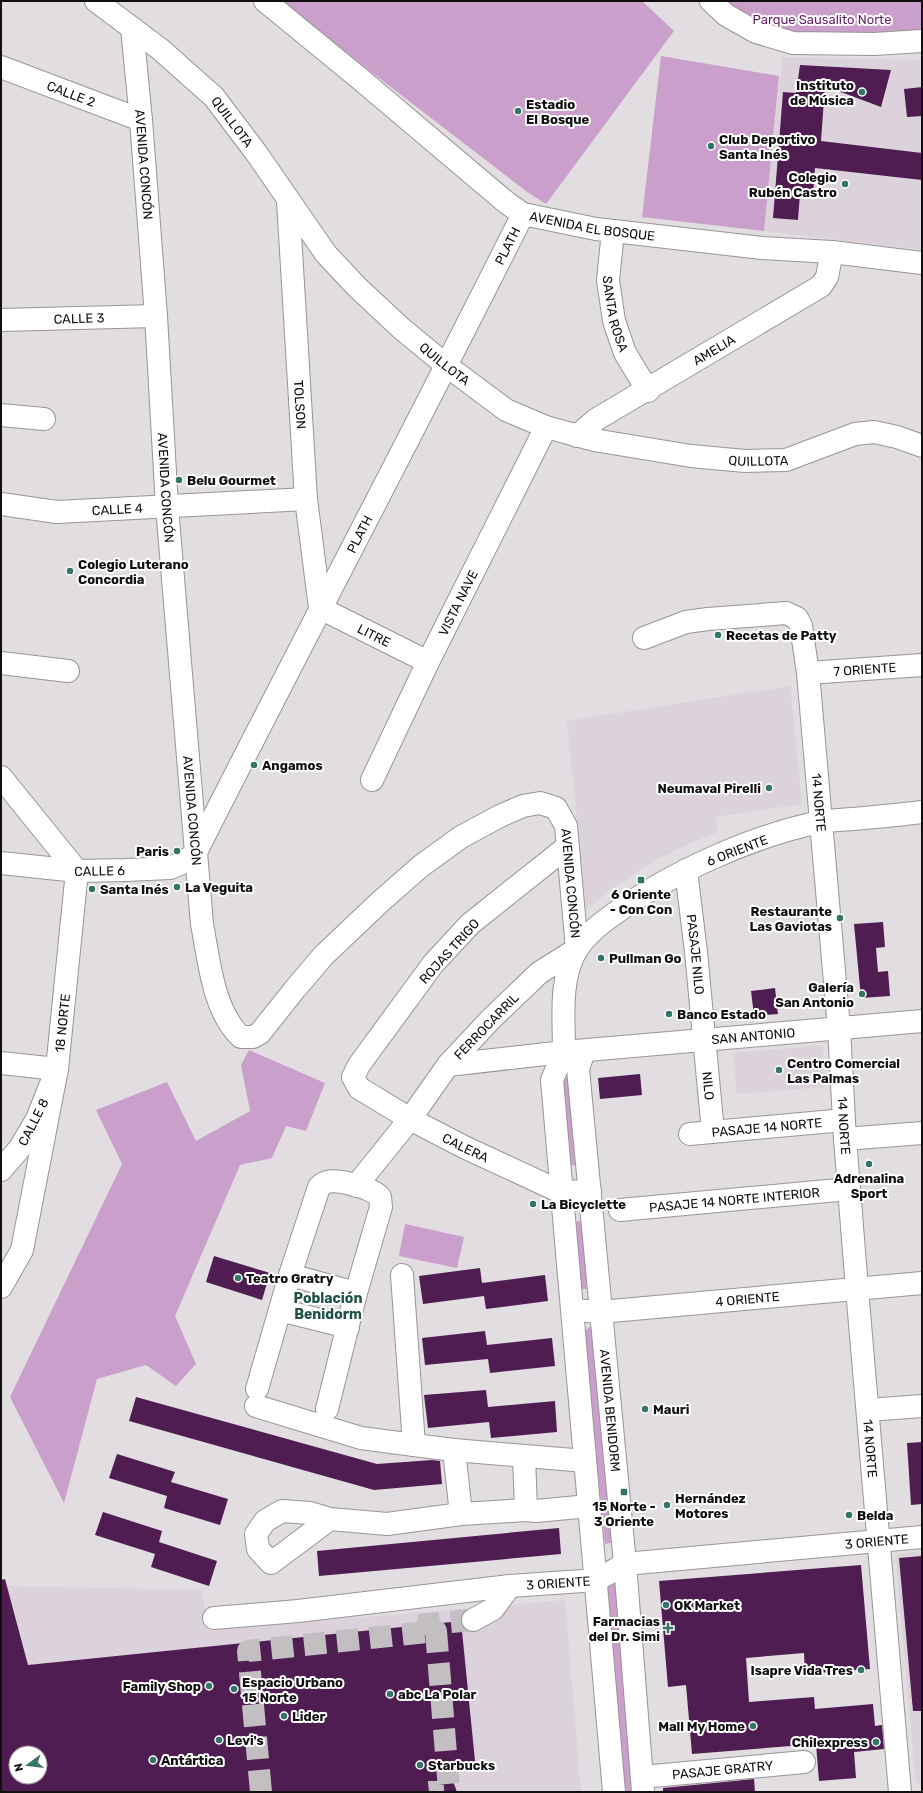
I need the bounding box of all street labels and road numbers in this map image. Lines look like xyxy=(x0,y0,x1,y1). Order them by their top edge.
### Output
street label: CALLE 2 xyxy=(45,78,97,110)
street label: QUILLOTA xyxy=(208,93,256,151)
street label: AVENIDA CONCÓN xyxy=(132,109,156,220)
street label: AVENIDA EL BOSQUE xyxy=(528,209,656,244)
street label: PLATH xyxy=(492,225,523,267)
street label: SANTA ROSA xyxy=(600,275,631,354)
street label: CALLE 3 xyxy=(53,310,105,327)
street label: AMELIA xyxy=(690,332,738,368)
street label: QUILLOTA xyxy=(416,340,473,389)
street label: TOLSON xyxy=(291,380,309,430)
street label: AVENIDA CONCÓN xyxy=(155,432,177,543)
street label: QUILLOTA xyxy=(728,453,789,469)
street label: CALLE 4 xyxy=(91,501,143,518)
street label: PLATH xyxy=(344,513,376,556)
street label: VISTA NAVE xyxy=(435,567,481,638)
street label: LITRE xyxy=(355,621,393,650)
street label: 7 ORIENTE xyxy=(833,660,897,679)
street label: AVENIDA CONCÓN xyxy=(180,755,204,866)
street label: 14 NORTE xyxy=(809,773,829,833)
street label: AVENIDA CONCÓN xyxy=(558,828,583,939)
street label: 6 ORIENTE xyxy=(705,832,770,869)
street label: CALLE 6 xyxy=(74,863,125,879)
street label: PASAJE NILO xyxy=(683,913,707,996)
street label: ROJAS TRIGO xyxy=(416,916,483,987)
street label: FERROCARRIL xyxy=(451,990,522,1063)
street label: 18 NORTE xyxy=(52,993,73,1053)
street label: SAN ANTONIO xyxy=(711,1025,796,1047)
street label: NILO xyxy=(699,1071,717,1101)
street label: CALLE 8 xyxy=(15,1096,52,1148)
street label: 14 NORTE xyxy=(835,1096,853,1156)
street label: PASAJE 14 NORTE xyxy=(711,1115,823,1140)
street label: CALERA xyxy=(440,1130,491,1166)
street label: PASAJE 14 NORTE INTERIOR xyxy=(649,1185,821,1215)
street label: 4 ORIENTE xyxy=(715,1289,780,1310)
street label: AVENIDA BENIDORM xyxy=(597,1348,623,1473)
street label: 14 NORTE xyxy=(860,1419,880,1478)
street label: 3 ORIENTE xyxy=(844,1531,910,1552)
street label: 3 ORIENTE xyxy=(526,1573,591,1593)
street label: PASAJE GRATRY xyxy=(671,1758,775,1782)

